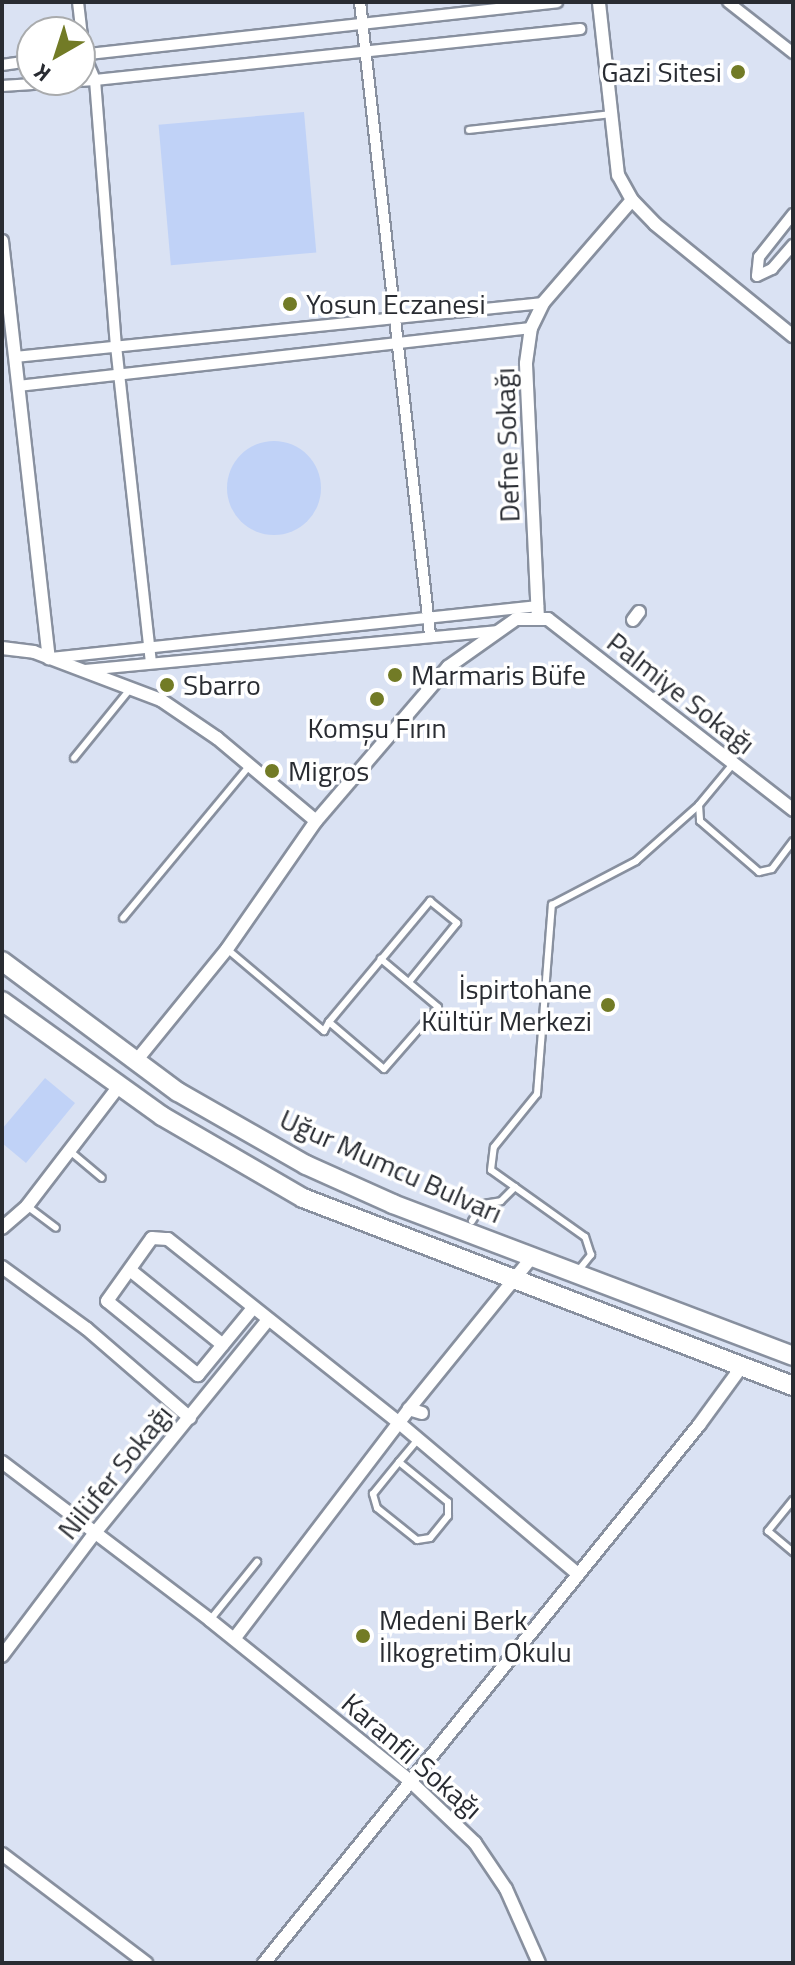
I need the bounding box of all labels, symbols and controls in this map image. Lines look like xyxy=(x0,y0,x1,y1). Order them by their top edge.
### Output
north arrow xyxy=(16,16,96,96)
place label: Gazi Sitesi xyxy=(601,55,722,89)
text: K xyxy=(26,56,58,90)
marker: Gazi Sitesi xyxy=(729,63,747,81)
place label: Yosun Eczanesi xyxy=(306,287,486,321)
marker: Yosun Eczanesi xyxy=(281,295,299,313)
street label: Defne Sokağı xyxy=(488,367,526,523)
street label: Palmiye Sokağı xyxy=(601,625,761,761)
place label: Marmaris Büfe xyxy=(411,658,586,692)
marker: Marmaris Büfe xyxy=(386,666,404,684)
place label: Sbarro xyxy=(183,668,261,702)
marker: Sbarro xyxy=(158,676,176,694)
marker: Komşu Fırın xyxy=(368,690,386,708)
place label: Komşu Fırın xyxy=(308,711,446,745)
place label: Migros xyxy=(288,754,369,788)
marker: Migros xyxy=(263,762,281,780)
place label: İspirtohane Kültür Merkezi xyxy=(421,972,592,1038)
marker: İspirtohane Kültür Merkezi xyxy=(599,996,617,1014)
street label: Uğur Mumcu Bulvarı xyxy=(275,1102,507,1230)
street label: Nilüfer Sokağı xyxy=(51,1398,179,1546)
place label: Medeni Berk İlkogretim Okulu xyxy=(379,1603,572,1669)
marker: Medeni Berk İlkogretim Okulu xyxy=(354,1627,372,1645)
street label: Karanfil Sokağı xyxy=(335,1686,489,1826)

